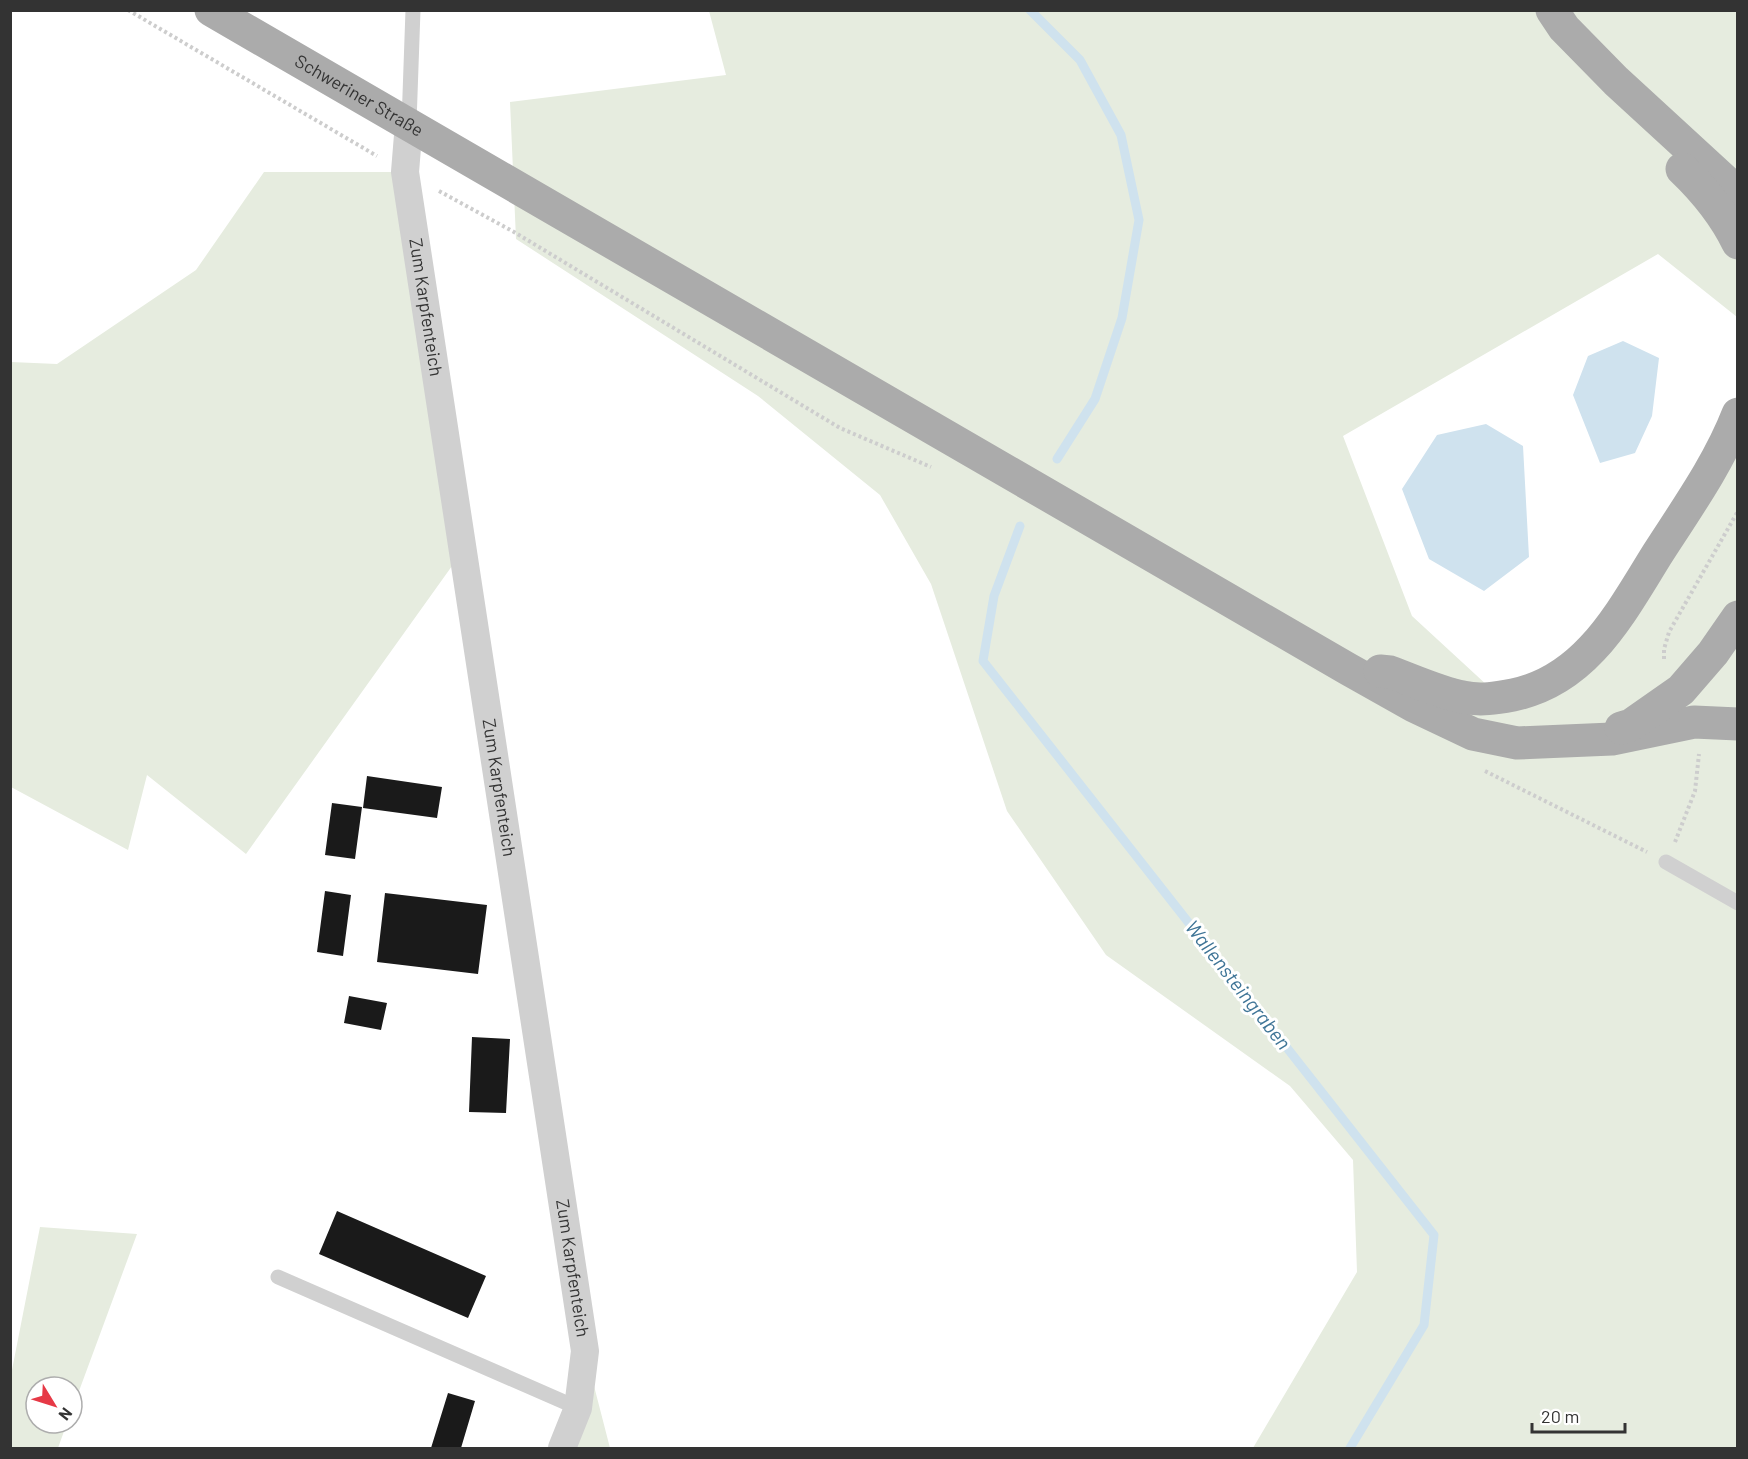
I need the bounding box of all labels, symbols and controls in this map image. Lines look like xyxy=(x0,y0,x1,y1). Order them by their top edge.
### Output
street label: Schweriner Straße xyxy=(291,49,428,141)
street label: Zum Karpfenteich xyxy=(405,237,448,378)
street label: Zum Karpfenteich xyxy=(479,717,521,858)
water label: Wallensteingraben xyxy=(1181,915,1297,1054)
street label: Zum Karpfenteich xyxy=(552,1198,595,1338)
north arrow xyxy=(24,1375,84,1435)
scale bar xyxy=(1532,1396,1625,1434)
text: N xyxy=(55,1405,77,1425)
text: 20 m xyxy=(1541,1405,1579,1427)

